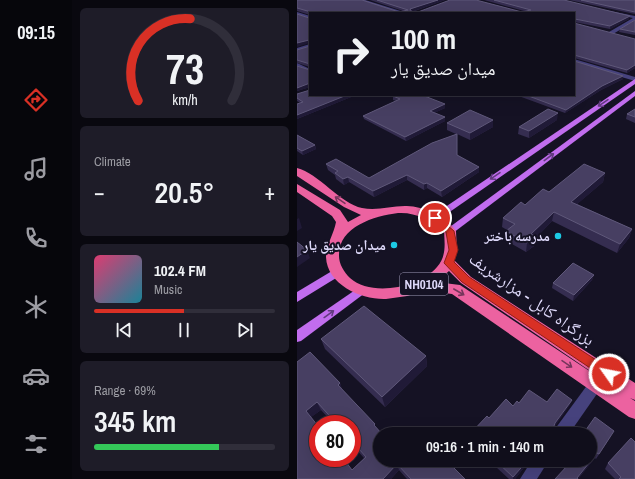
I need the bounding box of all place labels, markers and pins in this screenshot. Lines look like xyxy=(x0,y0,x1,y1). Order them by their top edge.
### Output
pin xyxy=(418,201,452,235)
place label: مدرسه باختر xyxy=(483,227,550,245)
marker: مدرسه باختر xyxy=(553,231,563,241)
place label: میدان صدیق یار xyxy=(302,236,386,254)
marker: میدان صدیق یار xyxy=(389,240,399,250)

